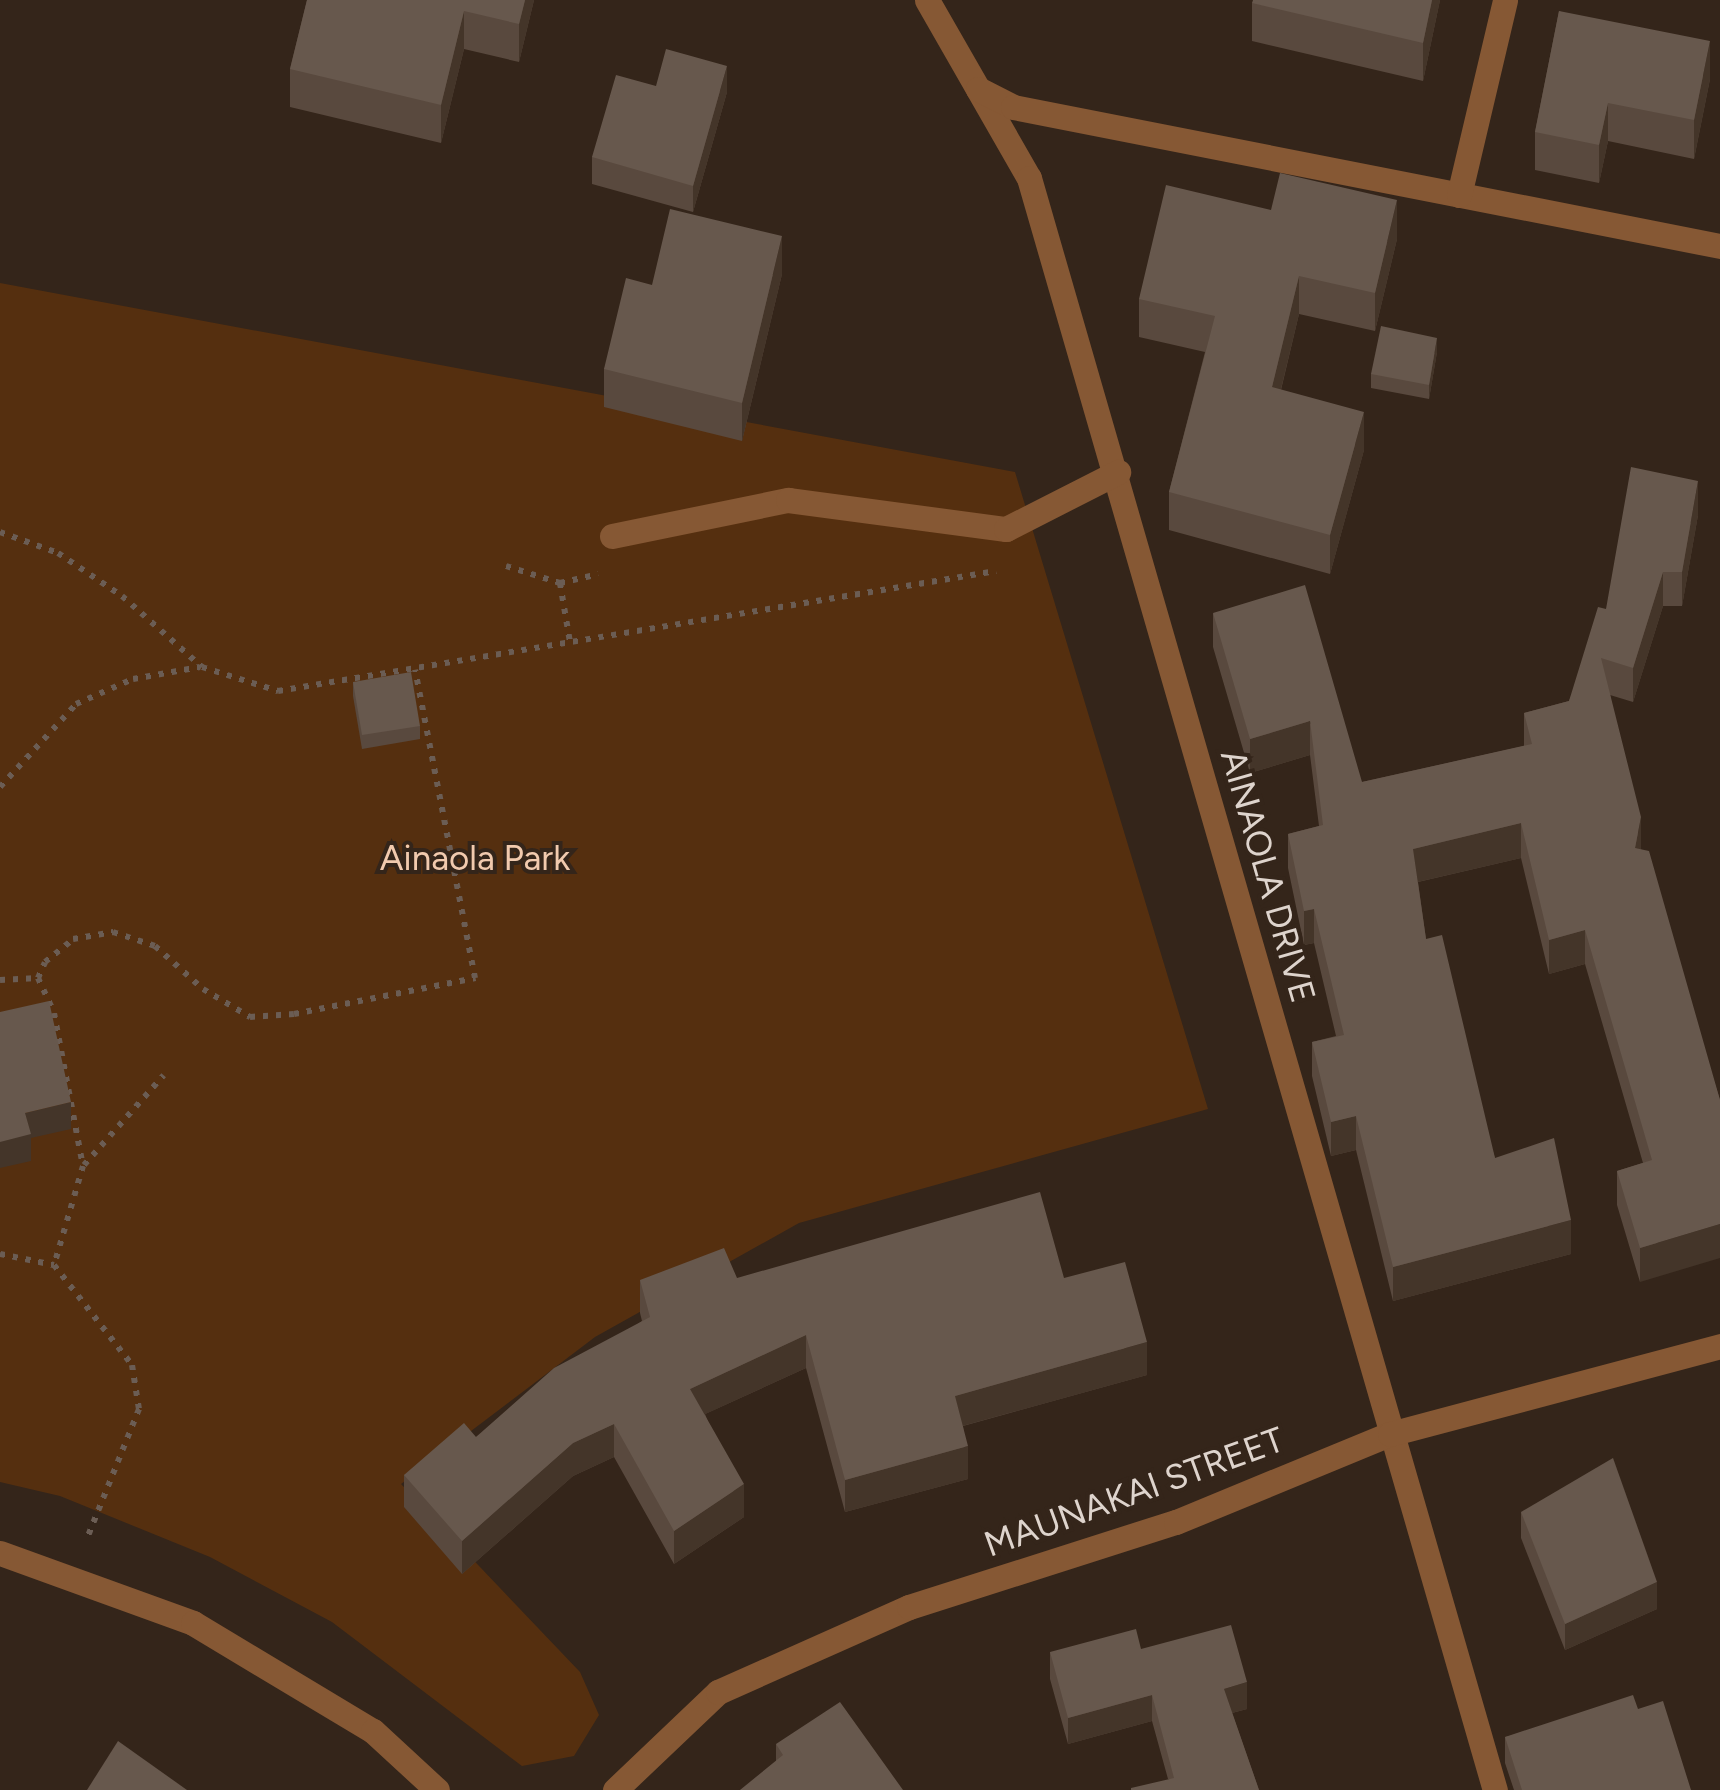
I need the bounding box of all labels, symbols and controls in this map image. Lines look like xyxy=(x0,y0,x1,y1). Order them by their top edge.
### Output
street label: AINAOLA DRIVE xyxy=(1212,745,1324,1007)
park label: Ainaola Park xyxy=(380,837,570,879)
street label: MAUNAKAI STREET xyxy=(979,1418,1289,1566)

